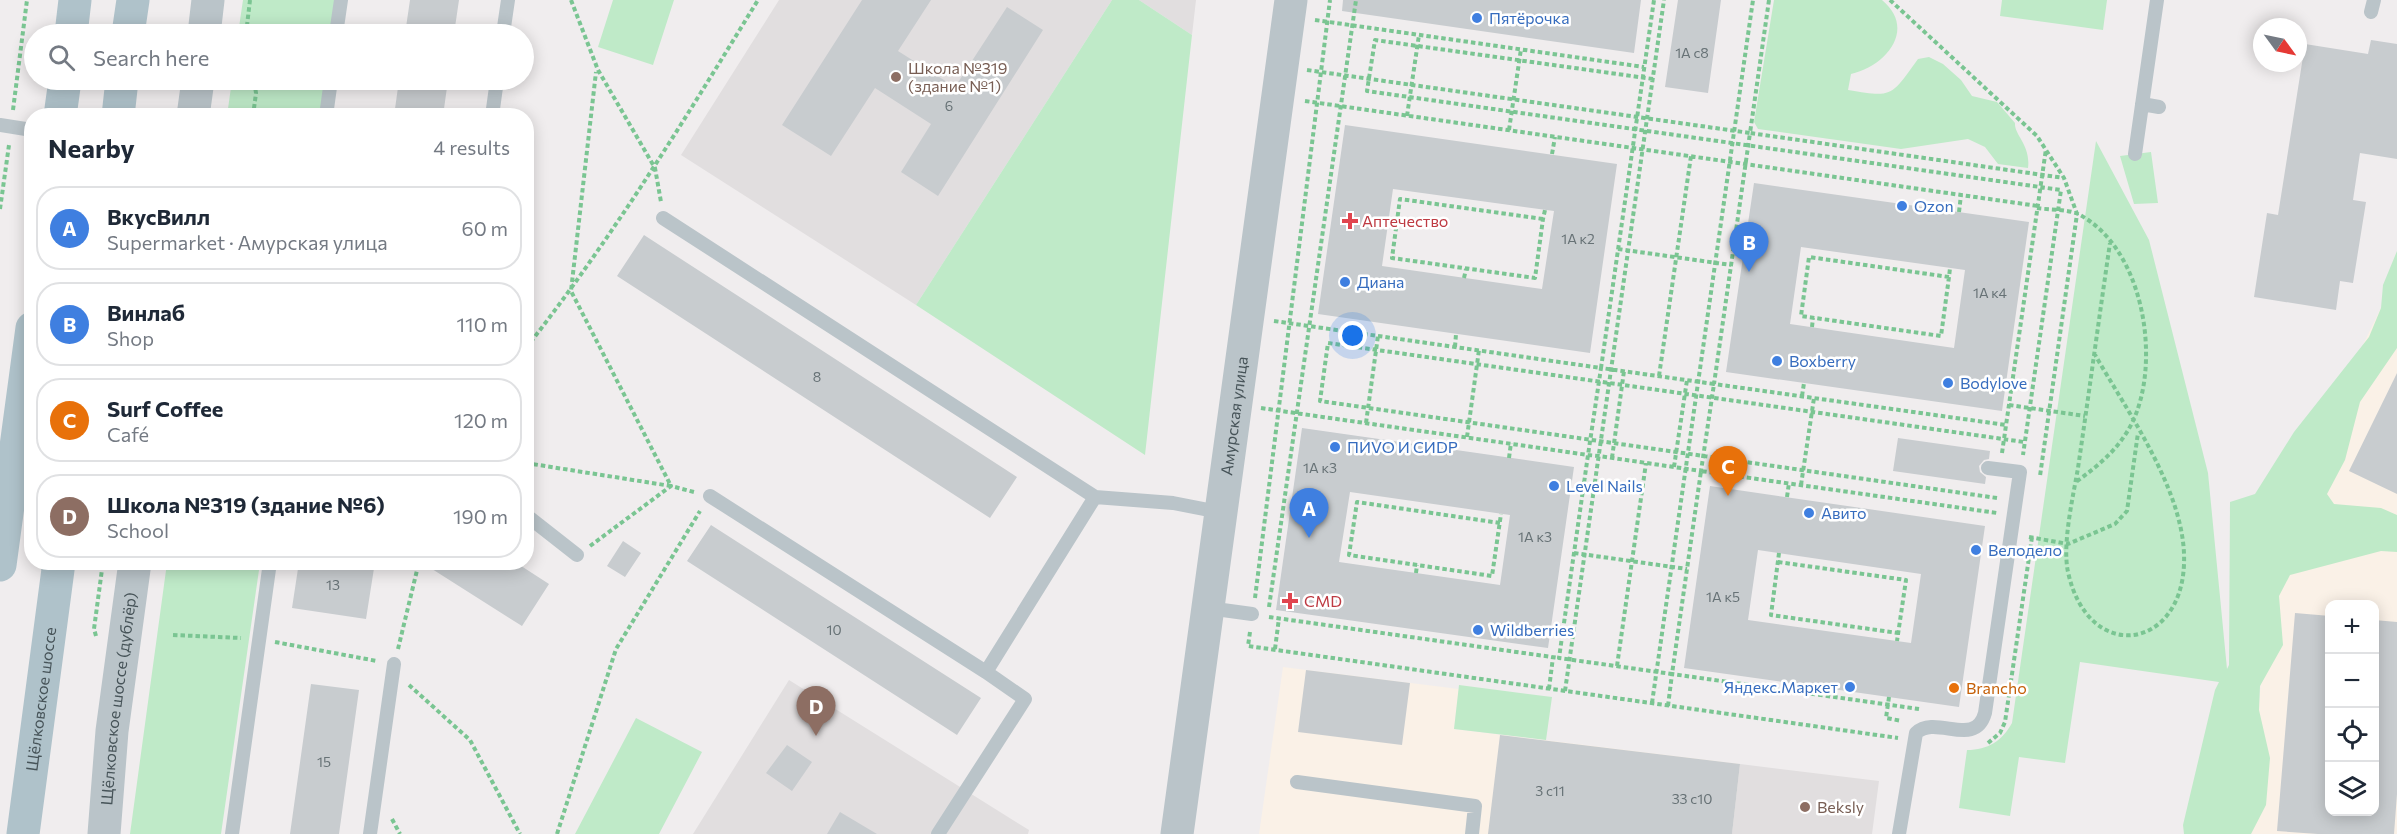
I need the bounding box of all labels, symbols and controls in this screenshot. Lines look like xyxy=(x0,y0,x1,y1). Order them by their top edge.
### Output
place label: Пятёрочка xyxy=(1489,8,1569,27)
marker: Пятёрочка xyxy=(1470,11,1484,25)
north arrow xyxy=(2253,18,2307,72)
search box xyxy=(24,24,534,90)
icon: search xyxy=(45,41,78,74)
text: Search here xyxy=(93,44,209,71)
house number: 1А с8 xyxy=(1675,44,1709,61)
place label: Школа №319 (здание №1) xyxy=(908,58,1007,95)
marker: Школа №319 (здание №1) xyxy=(889,70,903,84)
house number: 6 xyxy=(945,97,953,114)
text: Nearby xyxy=(48,132,135,163)
text: 4 results xyxy=(433,135,510,159)
place label: Ozon xyxy=(1914,196,1954,215)
marker: Ozon xyxy=(1895,199,1909,213)
text: ВкусВилл xyxy=(107,203,210,230)
place label: Аптечество xyxy=(1362,211,1448,230)
marker: Аптечество xyxy=(1343,214,1357,228)
text: A xyxy=(62,216,77,240)
text: 60 m xyxy=(462,216,508,240)
pin: B xyxy=(1730,222,1768,272)
text: Supermarket · Амурская улица xyxy=(107,230,388,254)
house number: 1А к2 xyxy=(1561,230,1595,247)
place label: Диана xyxy=(1357,272,1404,291)
marker: Диана xyxy=(1338,275,1352,289)
house number: 1А к4 xyxy=(1973,284,2008,301)
text: Винлаб xyxy=(107,299,185,326)
text: B xyxy=(63,312,76,336)
text: 110 m xyxy=(457,312,508,336)
your location xyxy=(1338,321,1367,350)
text: Shop xyxy=(107,326,154,350)
place label: Boxberry xyxy=(1789,351,1856,370)
marker: Boxberry xyxy=(1770,354,1784,368)
street label: Амурская улица xyxy=(1216,355,1251,477)
house number: 8 xyxy=(813,368,821,385)
place label: Bodylove xyxy=(1960,373,2027,392)
marker: Bodylove xyxy=(1941,376,1955,390)
text: Surf Coffee xyxy=(107,395,223,422)
text: C xyxy=(63,408,76,432)
text: 120 m xyxy=(454,408,508,432)
text: Café xyxy=(107,422,149,446)
place label: ПИVO И СИDР xyxy=(1347,437,1458,456)
marker: ПИVO И СИDР xyxy=(1328,440,1342,454)
pin: C xyxy=(1708,446,1748,496)
house number: 1А к3 xyxy=(1303,459,1337,476)
place label: Level Nails xyxy=(1566,476,1643,495)
marker: Level Nails xyxy=(1547,479,1561,493)
pin: A xyxy=(1290,488,1328,538)
text: Школа №319 (здание №6) xyxy=(107,491,385,518)
place label: Авито xyxy=(1821,503,1867,522)
text: D xyxy=(62,504,77,528)
text: 190 m xyxy=(453,504,508,528)
marker: Авито xyxy=(1802,506,1816,520)
text: School xyxy=(107,518,169,542)
house number: 1А к3 xyxy=(1518,528,1552,545)
place label: Велодело xyxy=(1988,540,2062,559)
marker: Велодело xyxy=(1969,543,1983,557)
house number: 13 xyxy=(326,576,340,593)
house number: 1А к5 xyxy=(1706,588,1740,605)
street label: Щёлковское шоссе (дублёр) xyxy=(96,591,140,806)
place label: CMD xyxy=(1304,591,1342,610)
marker: CMD xyxy=(1281,592,1299,610)
map controls xyxy=(2325,600,2379,816)
button: + xyxy=(2325,600,2379,654)
place label: Wildberries xyxy=(1490,620,1574,639)
house number: 10 xyxy=(826,621,842,638)
marker: Wildberries xyxy=(1471,623,1485,637)
street label: Щёлковское шоссе xyxy=(21,626,59,772)
button: − xyxy=(2325,654,2379,708)
place label: Яндекс.Маркет xyxy=(1724,677,1838,696)
place label: Brancho xyxy=(1966,678,2027,697)
marker: Яндекс.Маркет xyxy=(1843,680,1857,694)
marker: Brancho xyxy=(1947,681,1961,695)
pin: D xyxy=(796,686,836,736)
button: locate xyxy=(2325,708,2379,762)
house number: 15 xyxy=(317,753,331,770)
button: layers xyxy=(2325,762,2379,816)
house number: 3 с11 xyxy=(1535,782,1565,799)
house number: 33 с10 xyxy=(1672,790,1712,807)
place label: Beksly xyxy=(1817,797,1864,816)
marker: Beksly xyxy=(1798,800,1812,814)

